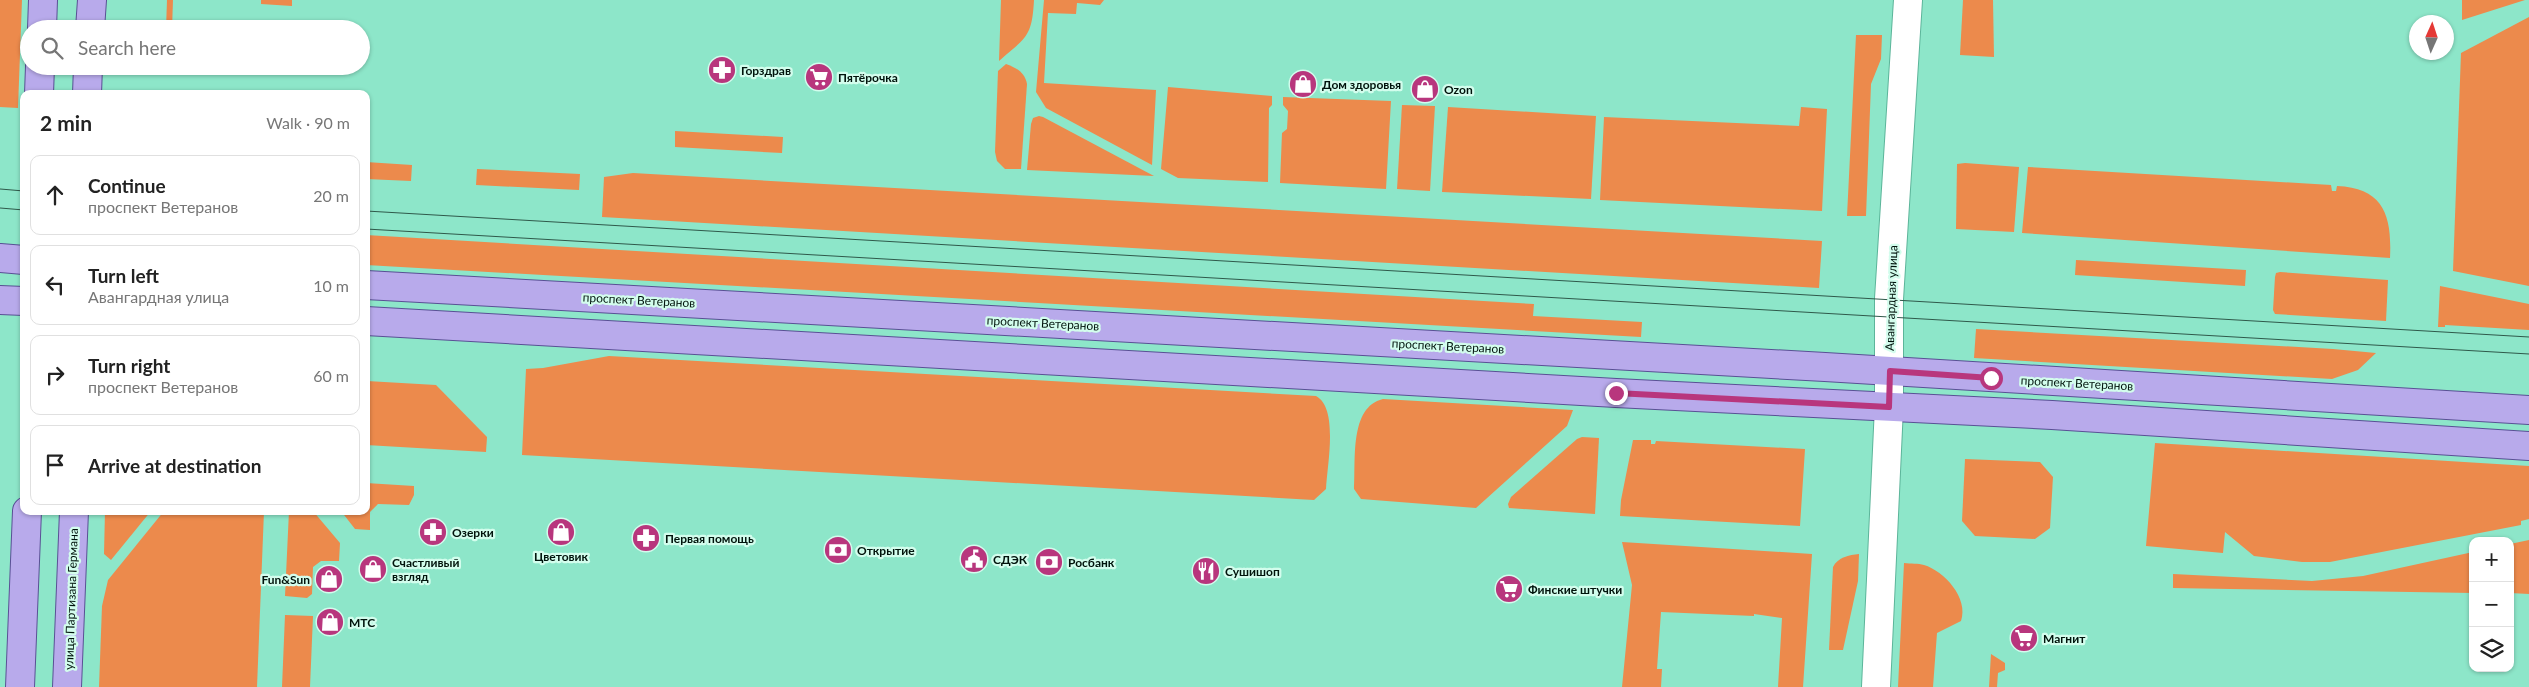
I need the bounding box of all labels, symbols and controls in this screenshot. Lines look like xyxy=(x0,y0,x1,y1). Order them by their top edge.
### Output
north arrow xyxy=(2409,15,2454,60)
search box xyxy=(20,20,370,75)
icon: search xyxy=(38,34,66,62)
text: Search here xyxy=(78,36,176,59)
pharmacy icon: Горздрав xyxy=(707,55,737,85)
supermarket icon: Пятёрочка xyxy=(804,62,834,92)
place label: Горздрав xyxy=(741,63,791,78)
shop icon: Дом здоровья xyxy=(1288,69,1318,99)
place label: Пятёрочка xyxy=(838,70,898,85)
shop icon: Ozon xyxy=(1410,74,1440,104)
place label: Дом здоровья xyxy=(1322,77,1401,92)
place label: Ozon xyxy=(1444,82,1473,97)
text: 2 min xyxy=(40,110,92,135)
text: Walk · 90 m xyxy=(266,113,350,132)
text: Continue xyxy=(88,174,166,197)
icon: ahead xyxy=(41,181,69,209)
text: 20 m xyxy=(313,186,349,205)
text: проспект Ветеранов xyxy=(88,197,238,216)
street label: Авангардная улица xyxy=(1882,245,1900,351)
text: Turn left xyxy=(88,264,159,287)
icon: left xyxy=(41,271,69,299)
text: 10 m xyxy=(313,276,349,295)
text: Авангардная улица xyxy=(88,287,229,306)
street label: проспект Ветеранов xyxy=(582,290,696,310)
street label: проспект Ветеранов xyxy=(986,313,1100,333)
street label: проспект Ветеранов xyxy=(1391,336,1505,356)
text: Turn right xyxy=(88,354,170,377)
icon: right xyxy=(41,361,69,389)
text: 60 m xyxy=(313,366,349,385)
route start xyxy=(1980,367,2003,390)
street label: проспект Ветеранов xyxy=(2020,373,2134,393)
text: проспект Ветеранов xyxy=(88,377,238,396)
route end xyxy=(1605,382,1628,405)
icon: arrive xyxy=(41,451,69,479)
text: Arrive at destination xyxy=(88,454,261,477)
pharmacy icon: Озерки xyxy=(418,517,448,547)
shop icon: Цветовик xyxy=(546,517,576,547)
pharmacy icon: Первая помощь xyxy=(631,523,661,553)
place label: Озерки xyxy=(452,525,494,540)
street label: улица Партизана Германа xyxy=(61,528,81,670)
place label: Первая помощь xyxy=(665,531,754,546)
bank icon: Открытие xyxy=(823,535,853,565)
map controls xyxy=(2469,537,2514,672)
button: + xyxy=(2469,537,2514,582)
place label: Открытие xyxy=(857,543,915,558)
public building icon: СДЭК xyxy=(959,544,989,574)
bank icon: Росбанк xyxy=(1034,547,1064,577)
place label: Цветовик xyxy=(534,549,589,564)
place label: СДЭК xyxy=(993,552,1028,567)
shop icon: Счастливый взгляд xyxy=(358,554,388,584)
place label: Счастливый взгляд xyxy=(392,555,459,584)
place label: Росбанк xyxy=(1068,555,1115,570)
restaurant icon: Сушишоп xyxy=(1191,556,1221,586)
shop icon: Fun&Sun xyxy=(314,564,344,594)
place label: Сушишоп xyxy=(1225,564,1280,579)
place label: Fun&Sun xyxy=(261,572,310,587)
supermarket icon: Финские штучки xyxy=(1494,574,1524,604)
place label: Финские штучки xyxy=(1528,582,1622,597)
button: − xyxy=(2469,582,2514,627)
shop icon: МТС xyxy=(315,607,345,637)
place label: МТС xyxy=(349,615,375,630)
supermarket icon: Магнит xyxy=(2009,623,2039,653)
button: layers xyxy=(2469,627,2514,672)
place label: Магнит xyxy=(2043,631,2086,646)

